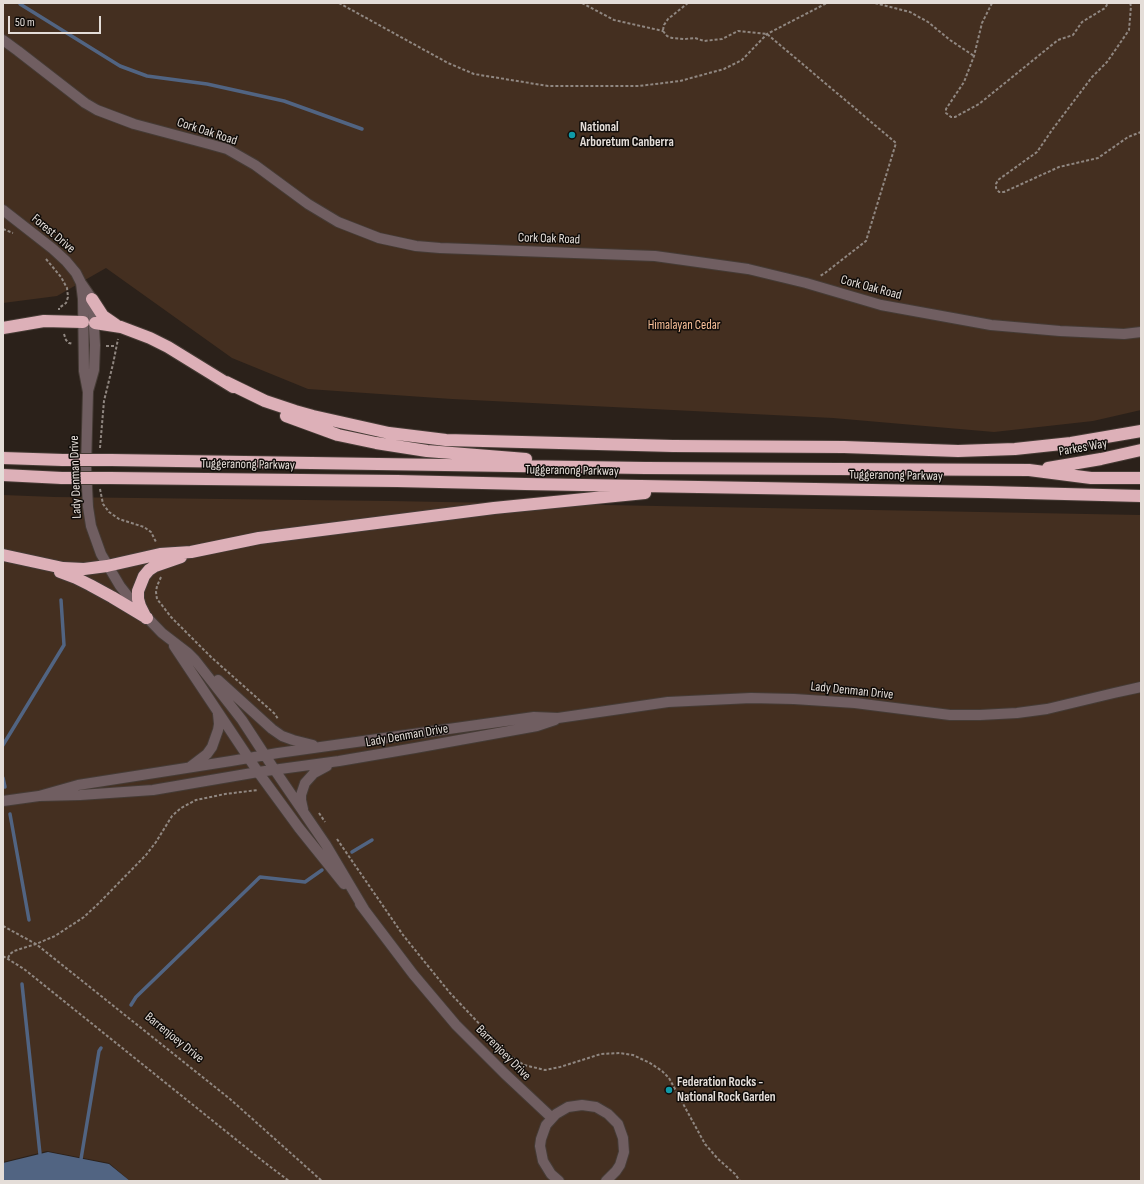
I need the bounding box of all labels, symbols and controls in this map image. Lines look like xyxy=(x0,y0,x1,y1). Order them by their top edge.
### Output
scale bar xyxy=(10,8,103,34)
text: 50 m xyxy=(15,15,35,30)
street label: Cork Oak Road xyxy=(175,115,239,149)
place label: National Arboretum Canberra xyxy=(580,120,674,151)
marker: National Arboretum Canberra xyxy=(567,130,577,140)
street label: Forest Drive xyxy=(28,211,78,257)
street label: Cork Oak Road xyxy=(518,230,580,248)
street label: Cork Oak Road xyxy=(839,272,903,304)
park label: Himalayan Cedar xyxy=(648,318,720,334)
street label: Lady Denman Drive xyxy=(67,435,85,519)
street label: Parkes Way xyxy=(1058,436,1108,460)
street label: Tuggeranong Parkway xyxy=(201,456,295,474)
street label: Tuggeranong Parkway xyxy=(525,462,619,480)
street label: Tuggeranong Parkway xyxy=(849,467,943,485)
street label: Lady Denman Drive xyxy=(810,679,894,703)
street label: Lady Denman Drive xyxy=(365,721,449,751)
street label: Barrenjoey Drive xyxy=(141,1009,207,1067)
street label: Barrenjoey Drive xyxy=(472,1022,534,1084)
place label: Federation Rocks - National Rock Garden xyxy=(677,1075,775,1106)
marker: Federation Rocks - National Rock Garden xyxy=(664,1085,674,1095)

